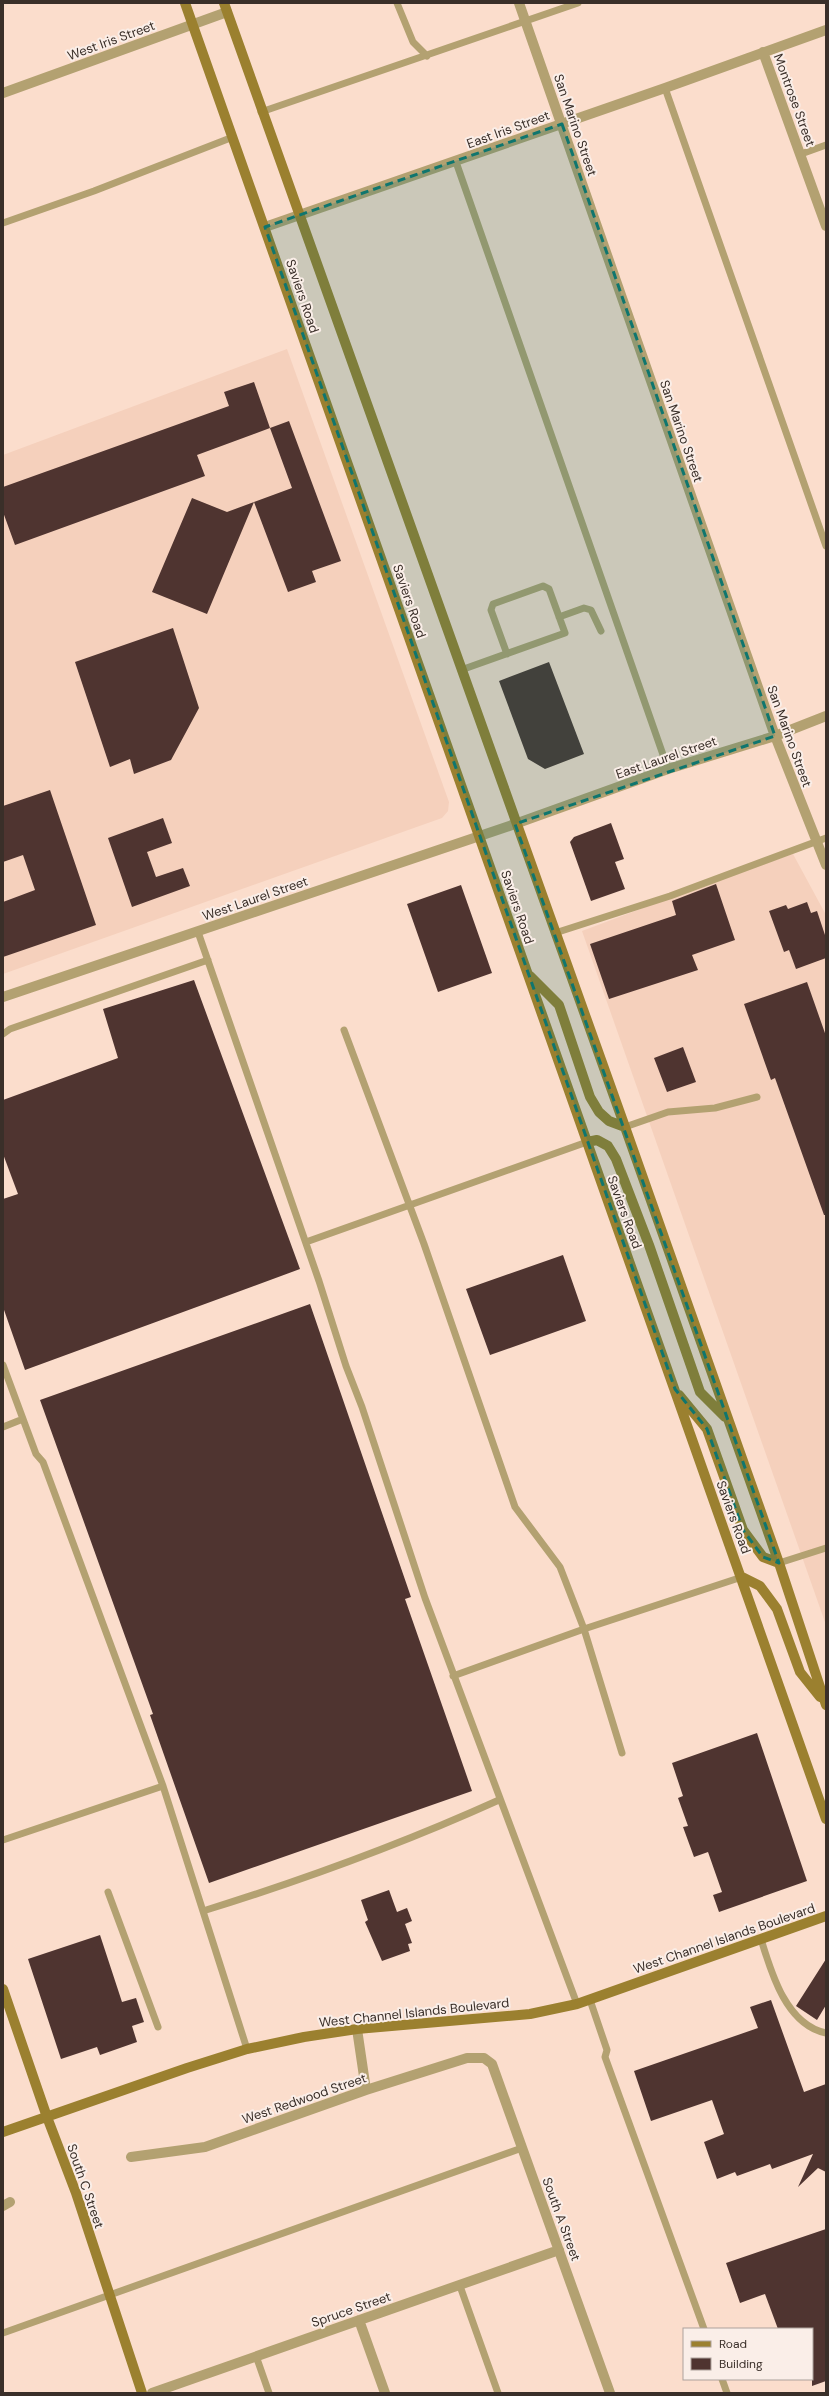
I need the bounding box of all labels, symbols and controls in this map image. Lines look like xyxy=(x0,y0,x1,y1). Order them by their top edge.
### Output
street label: West Iris Street xyxy=(65,17,157,64)
street label: Montrose Street xyxy=(770,51,819,149)
street label: San Marino Street xyxy=(550,72,601,178)
street label: East Iris Street xyxy=(464,107,552,152)
street label: Saviers Road xyxy=(282,257,323,335)
street label: San Marino Street xyxy=(656,378,707,484)
street label: Saviers Road xyxy=(389,562,430,640)
street label: San Marino Street xyxy=(763,683,816,789)
street label: East Laurel Street xyxy=(613,732,719,783)
street label: Saviers Road xyxy=(497,868,538,946)
street label: West Laurel Street xyxy=(200,872,310,925)
street label: Saviers Road xyxy=(603,1173,646,1251)
street label: Saviers Road xyxy=(712,1478,755,1556)
street label: West Channel Islands Boulevard xyxy=(631,1899,817,1978)
street label: West Channel Islands Boulevard xyxy=(318,1994,510,2031)
street label: West Redwood Street xyxy=(240,2069,369,2128)
street label: South C Street xyxy=(63,2142,108,2231)
street label: South A Street xyxy=(539,2175,585,2263)
street label: Spruce Street xyxy=(309,2288,393,2331)
legend xyxy=(683,2328,813,2380)
text: Road xyxy=(719,2336,747,2352)
text: Building xyxy=(719,2356,763,2372)

